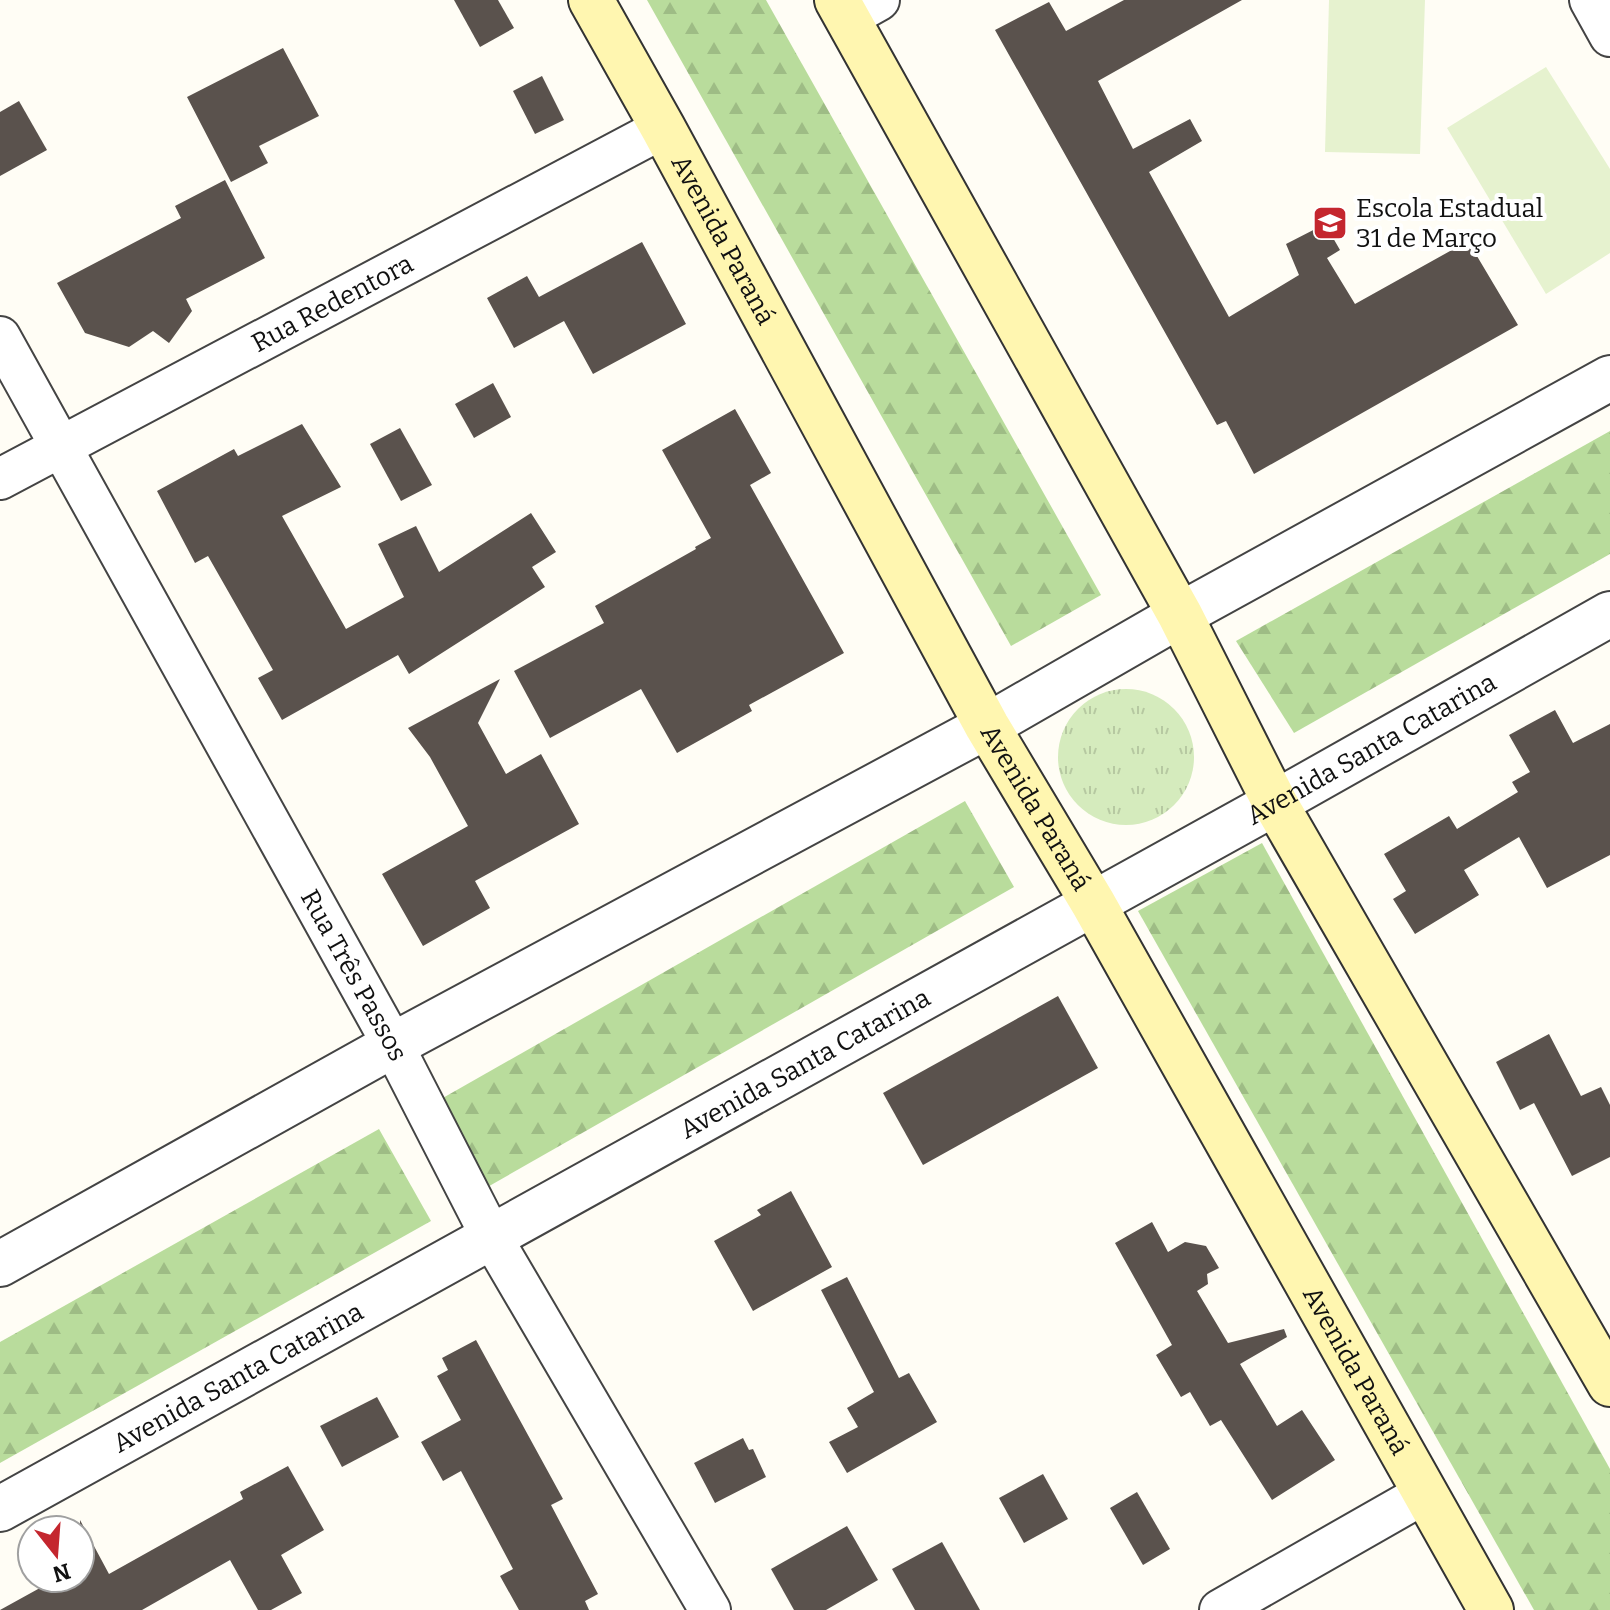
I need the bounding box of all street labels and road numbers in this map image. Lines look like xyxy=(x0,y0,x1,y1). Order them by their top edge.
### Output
street label: Avenida Paraná xyxy=(665,150,782,330)
street label: Rua Redentora xyxy=(247,248,418,359)
street label: Avenida Santa Catarina xyxy=(1242,667,1502,832)
street label: Avenida Paraná xyxy=(974,719,1097,896)
street label: Rua Três Passos xyxy=(294,884,414,1066)
street label: Avenida Santa Catarina xyxy=(675,982,936,1145)
street label: Avenida Paraná xyxy=(1296,1281,1415,1460)
street label: Avenida Santa Catarina xyxy=(108,1296,369,1459)

